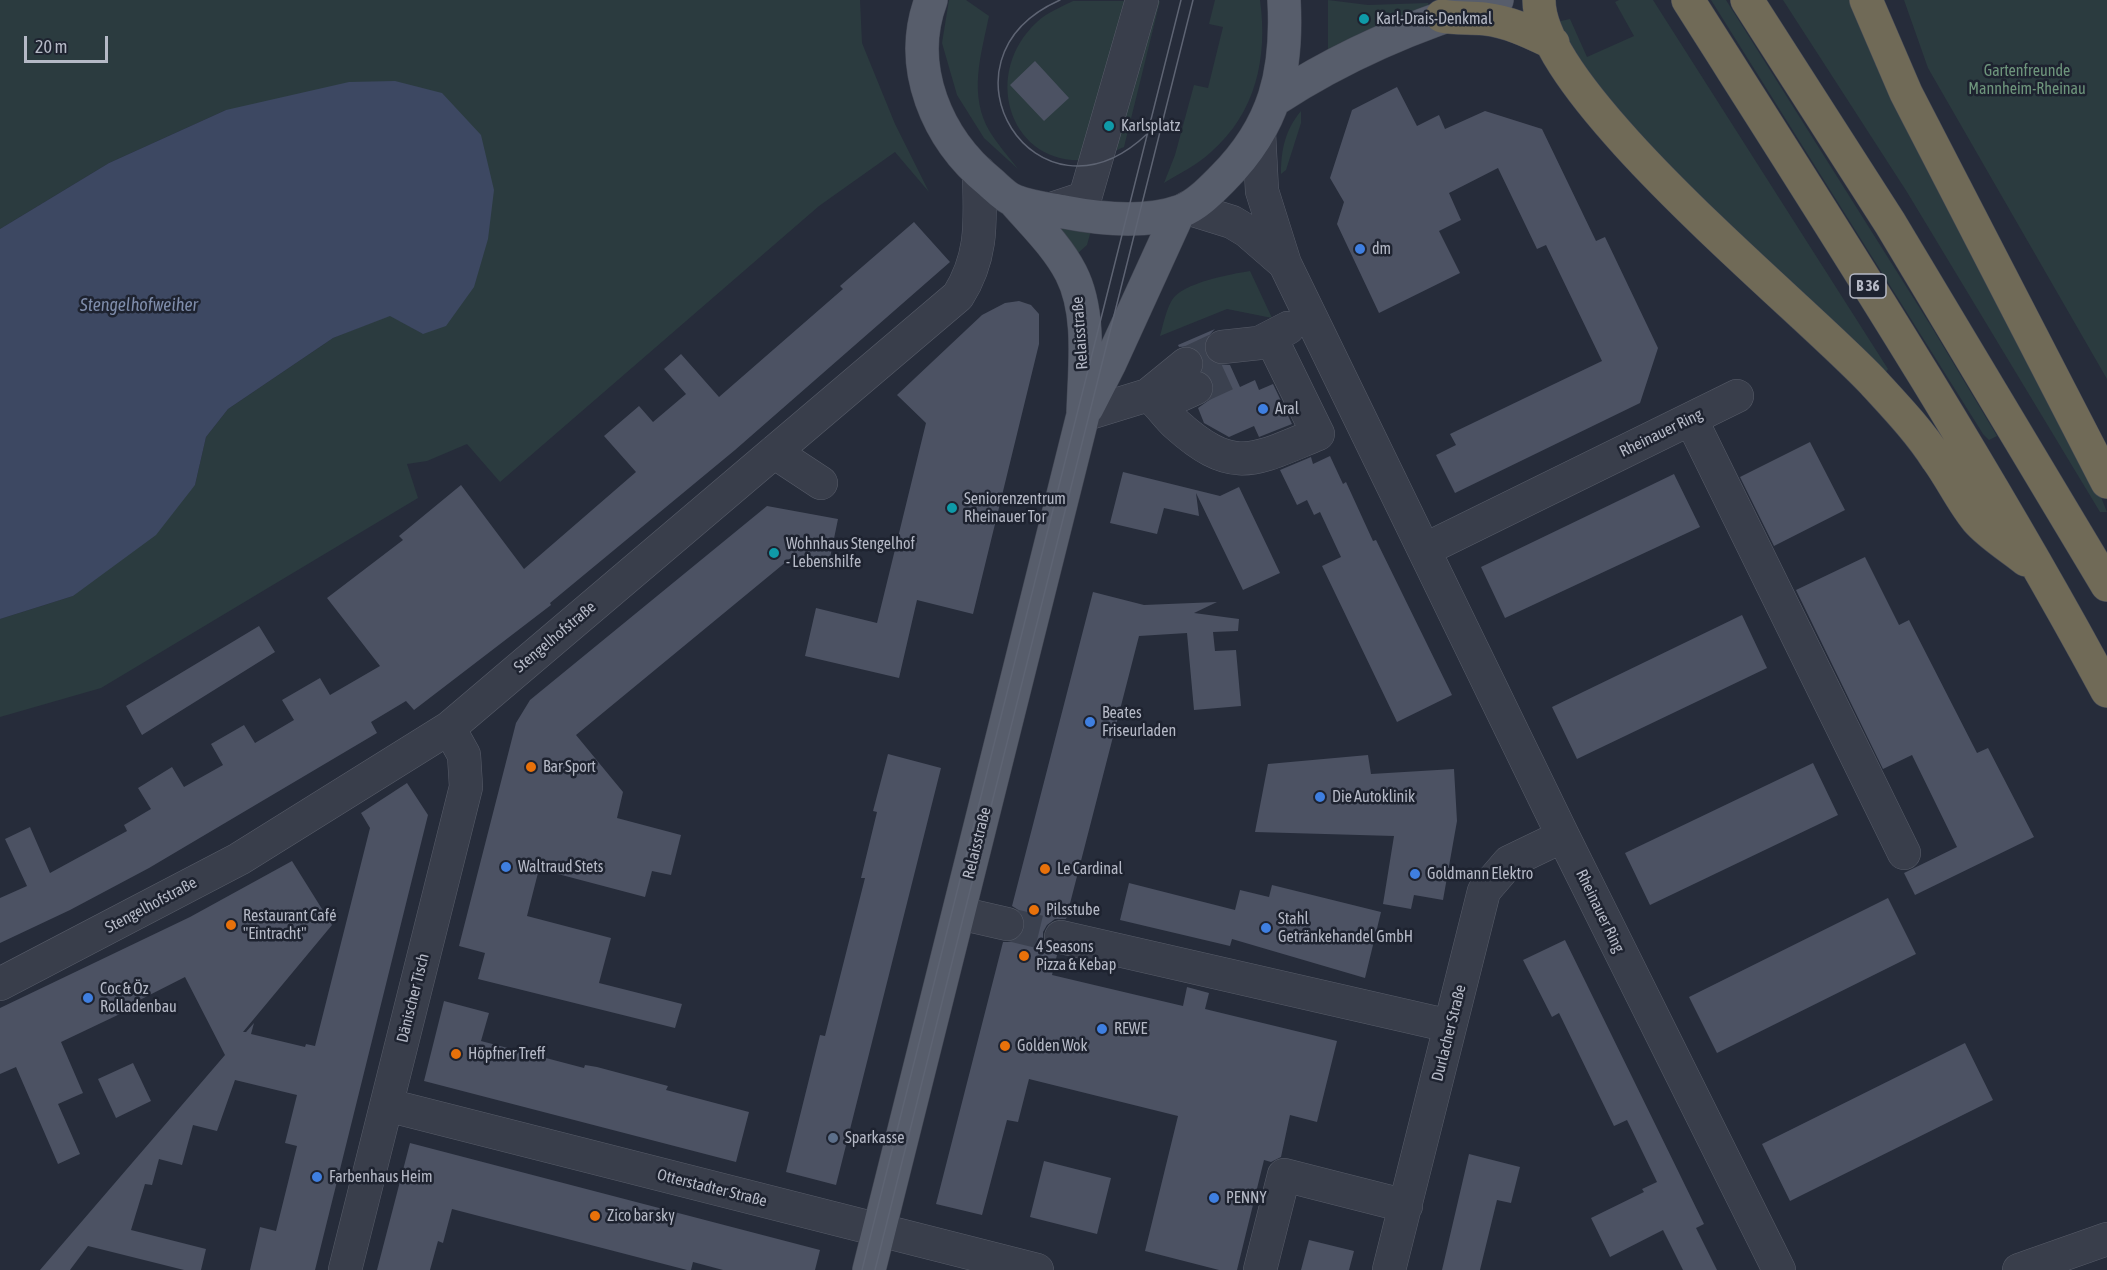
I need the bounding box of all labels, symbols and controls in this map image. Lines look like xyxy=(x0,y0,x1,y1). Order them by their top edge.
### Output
place label: Karl-Drais-Denkmal xyxy=(1376,9,1492,29)
marker: Karl-Drais-Denkmal xyxy=(1357,12,1371,26)
scale bar xyxy=(27,24,111,62)
text: 20 m xyxy=(35,36,67,57)
park label: Gartenfreunde Mannheim-Rheinau xyxy=(1968,61,2086,99)
place label: Karlsplatz xyxy=(1121,116,1180,136)
marker: Karlsplatz xyxy=(1102,119,1116,133)
place label: dm xyxy=(1372,239,1391,259)
marker: dm xyxy=(1353,242,1367,256)
road number: B 36 xyxy=(1850,274,1886,298)
water label: Stengelhofweiher xyxy=(80,294,198,316)
street label: Relaisstraße xyxy=(1068,296,1092,370)
place label: Aral xyxy=(1275,399,1299,419)
marker: Aral xyxy=(1256,402,1270,416)
street label: Rheinauer Ring xyxy=(1616,405,1706,461)
place label: Seniorenzentrum Rheinauer Tor xyxy=(964,489,1066,527)
marker: Seniorenzentrum Rheinauer Tor xyxy=(945,501,959,515)
place label: Wohnhaus Stengelhof - Lebenshilfe xyxy=(786,534,915,572)
marker: Wohnhaus Stengelhof - Lebenshilfe xyxy=(767,546,781,560)
street label: Stengelhofstraße xyxy=(510,597,600,677)
place label: Beates Friseurladen xyxy=(1102,703,1176,741)
marker: Beates Friseurladen xyxy=(1083,715,1097,729)
place label: Bar Sport xyxy=(543,757,596,777)
marker: Bar Sport xyxy=(524,760,538,774)
place label: Die Autoklinik xyxy=(1332,787,1415,807)
marker: Die Autoklinik xyxy=(1313,790,1327,804)
street label: Relaisstraße xyxy=(959,805,995,881)
place label: Waltraud Stets xyxy=(518,857,603,877)
place label: Le Cardinal xyxy=(1057,859,1123,879)
marker: Waltraud Stets xyxy=(499,860,513,874)
marker: Le Cardinal xyxy=(1038,862,1052,876)
place label: Goldmann Elektro xyxy=(1427,864,1533,884)
street label: Rheinauer Ring xyxy=(1572,866,1628,956)
marker: Goldmann Elektro xyxy=(1408,867,1422,881)
street label: Stengelhofstraße xyxy=(102,873,200,937)
place label: Pilsstube xyxy=(1046,900,1100,920)
marker: Pilsstube xyxy=(1027,903,1041,917)
place label: Restaurant Café "Eintracht" xyxy=(243,906,336,944)
place label: Stahl Getränkehandel GmbH xyxy=(1278,909,1413,947)
marker: Restaurant Café "Eintracht" xyxy=(224,918,238,932)
marker: Stahl Getränkehandel GmbH xyxy=(1259,921,1273,935)
place label: 4 Seasons Pizza & Kebap xyxy=(1036,937,1116,975)
marker: 4 Seasons Pizza & Kebap xyxy=(1017,949,1031,963)
street label: Dänischer Tisch xyxy=(393,952,433,1044)
place label: Coc & Öz Rolladenbau xyxy=(100,979,177,1017)
street label: Durlacher Straße xyxy=(1428,983,1470,1083)
marker: Coc & Öz Rolladenbau xyxy=(81,991,95,1005)
place label: REWE xyxy=(1114,1019,1147,1039)
marker: REWE xyxy=(1095,1022,1109,1036)
place label: Golden Wok xyxy=(1017,1036,1088,1056)
marker: Golden Wok xyxy=(998,1039,1012,1053)
place label: Höpfner Treff xyxy=(468,1044,545,1064)
marker: Höpfner Treff xyxy=(449,1047,463,1061)
place label: Sparkasse xyxy=(845,1128,905,1148)
marker: Sparkasse xyxy=(826,1131,840,1145)
street label: Otterstadter Straße xyxy=(655,1165,769,1211)
place label: Farbenhaus Heim xyxy=(329,1167,432,1187)
marker: Farbenhaus Heim xyxy=(310,1170,324,1184)
place label: PENNY xyxy=(1226,1188,1267,1208)
marker: PENNY xyxy=(1207,1191,1221,1205)
place label: Zico bar sky xyxy=(607,1206,675,1226)
marker: Zico bar sky xyxy=(588,1209,602,1223)

